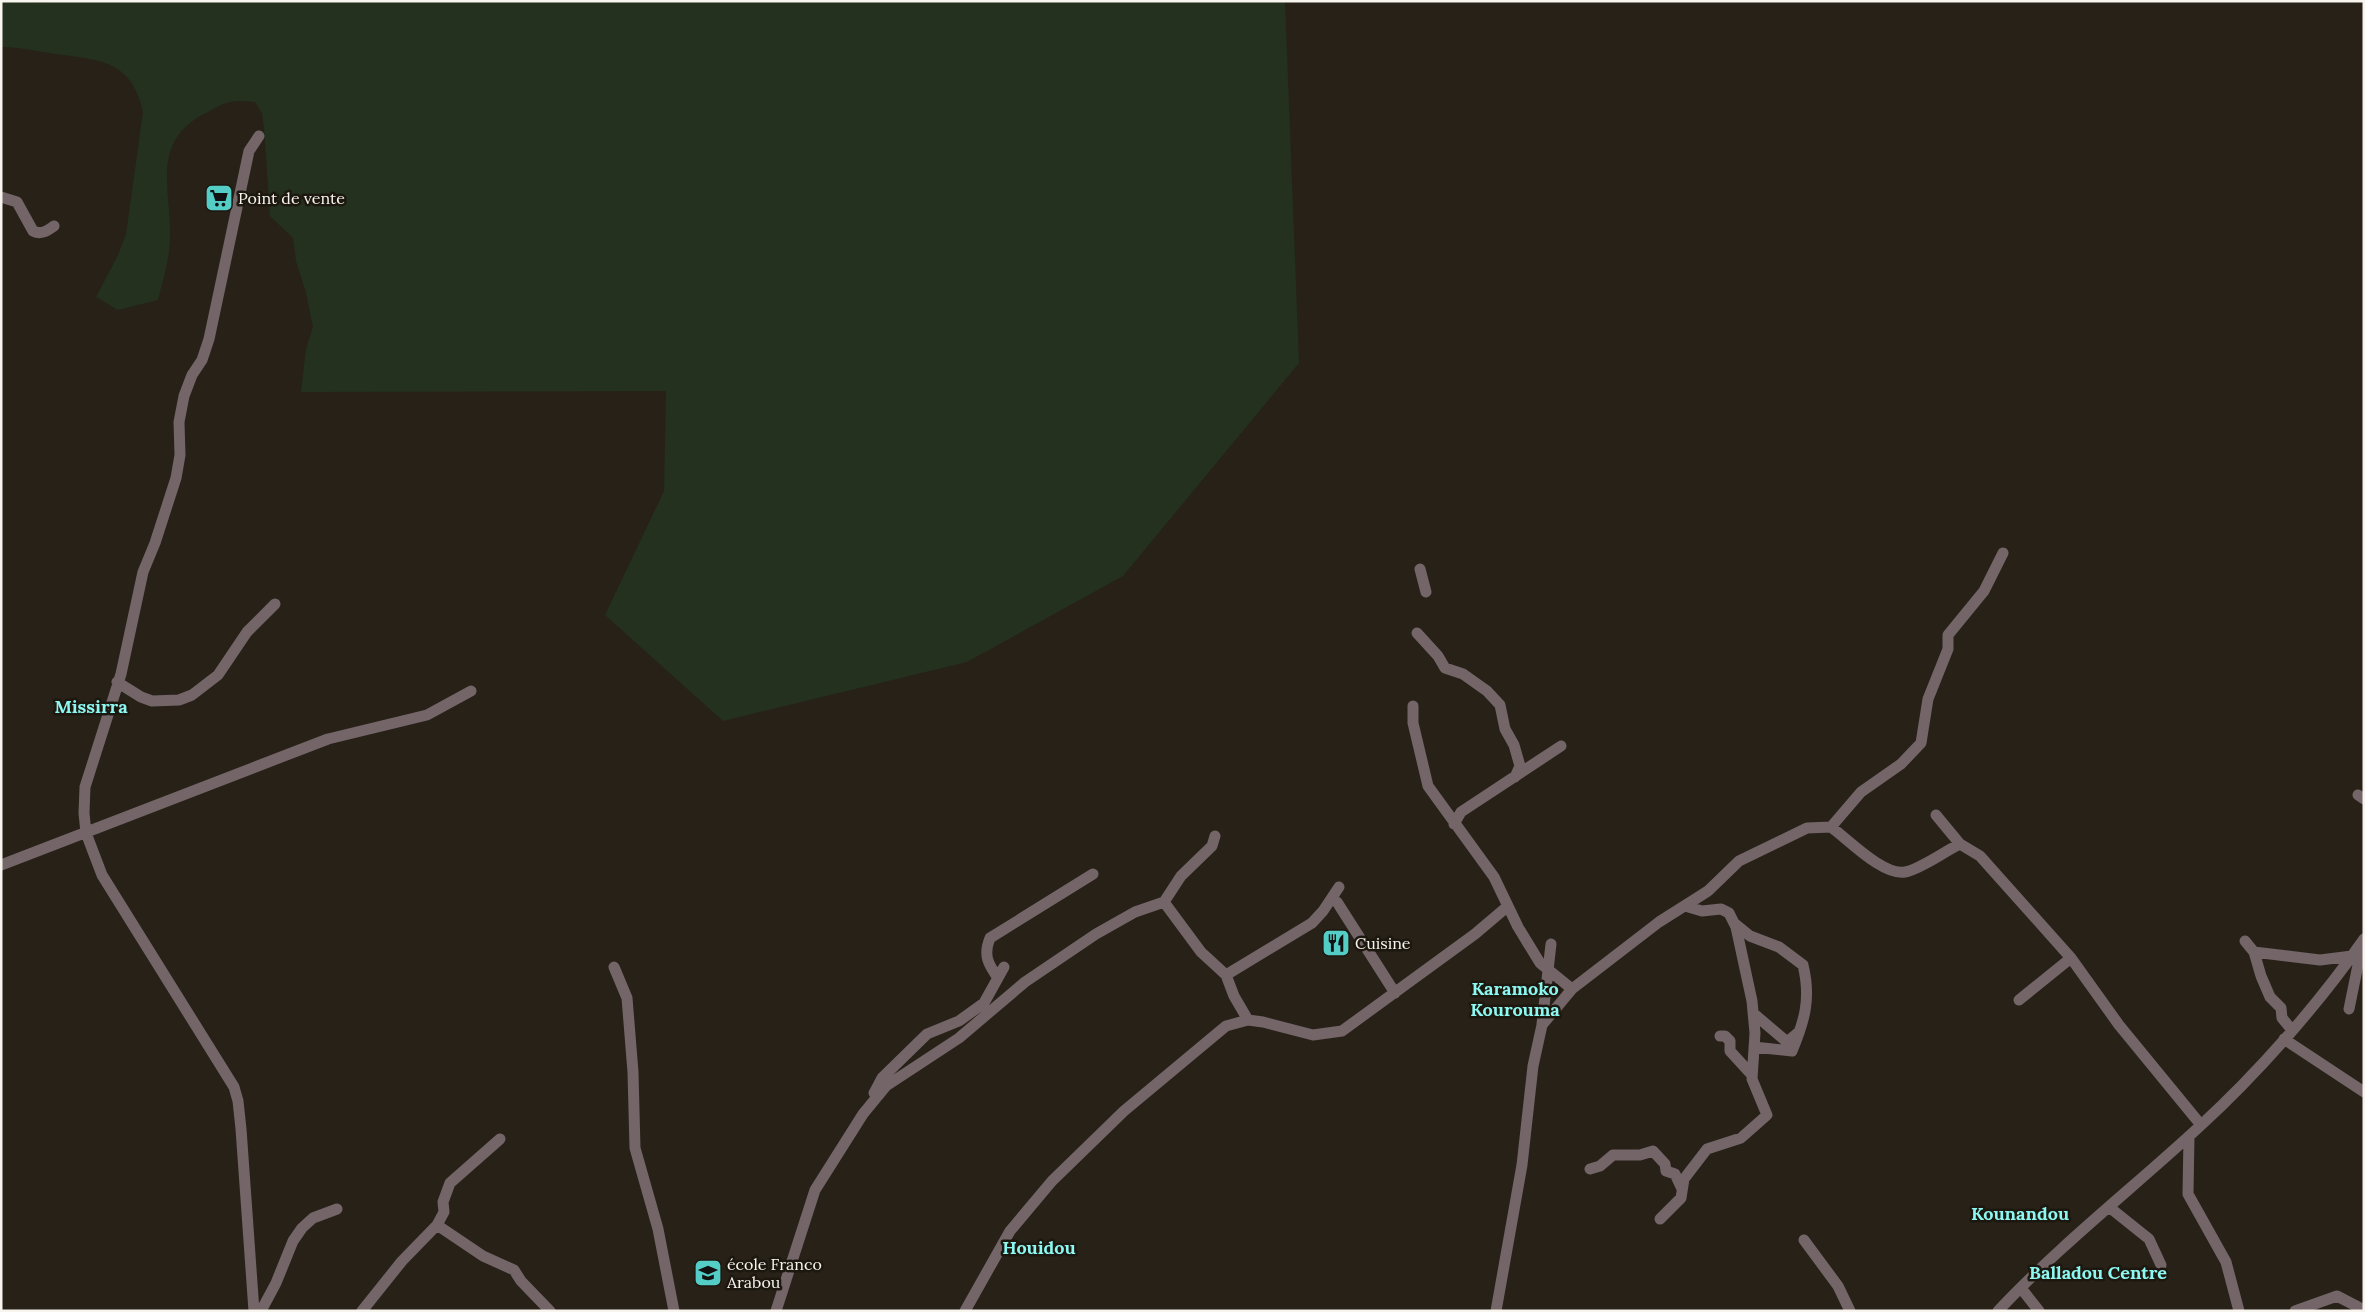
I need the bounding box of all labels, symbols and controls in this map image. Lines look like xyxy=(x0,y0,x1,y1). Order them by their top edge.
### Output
supermarket icon: Point de vente xyxy=(204,183,234,213)
place label: Point de vente xyxy=(238,188,345,208)
district label: Missirra xyxy=(54,695,128,718)
restaurant icon: Cuisine xyxy=(1321,928,1351,958)
place label: Cuisine xyxy=(1355,933,1411,953)
district label: Karamoko Kourouma xyxy=(1470,977,1560,1021)
district label: Kounandou xyxy=(1971,1202,2069,1225)
district label: Houidou xyxy=(1002,1236,1076,1259)
place label: école Franco Arabou xyxy=(726,1254,822,1292)
school or university icon: école Franco Arabou xyxy=(693,1258,723,1288)
district label: Balladou Centre xyxy=(2029,1261,2167,1284)

